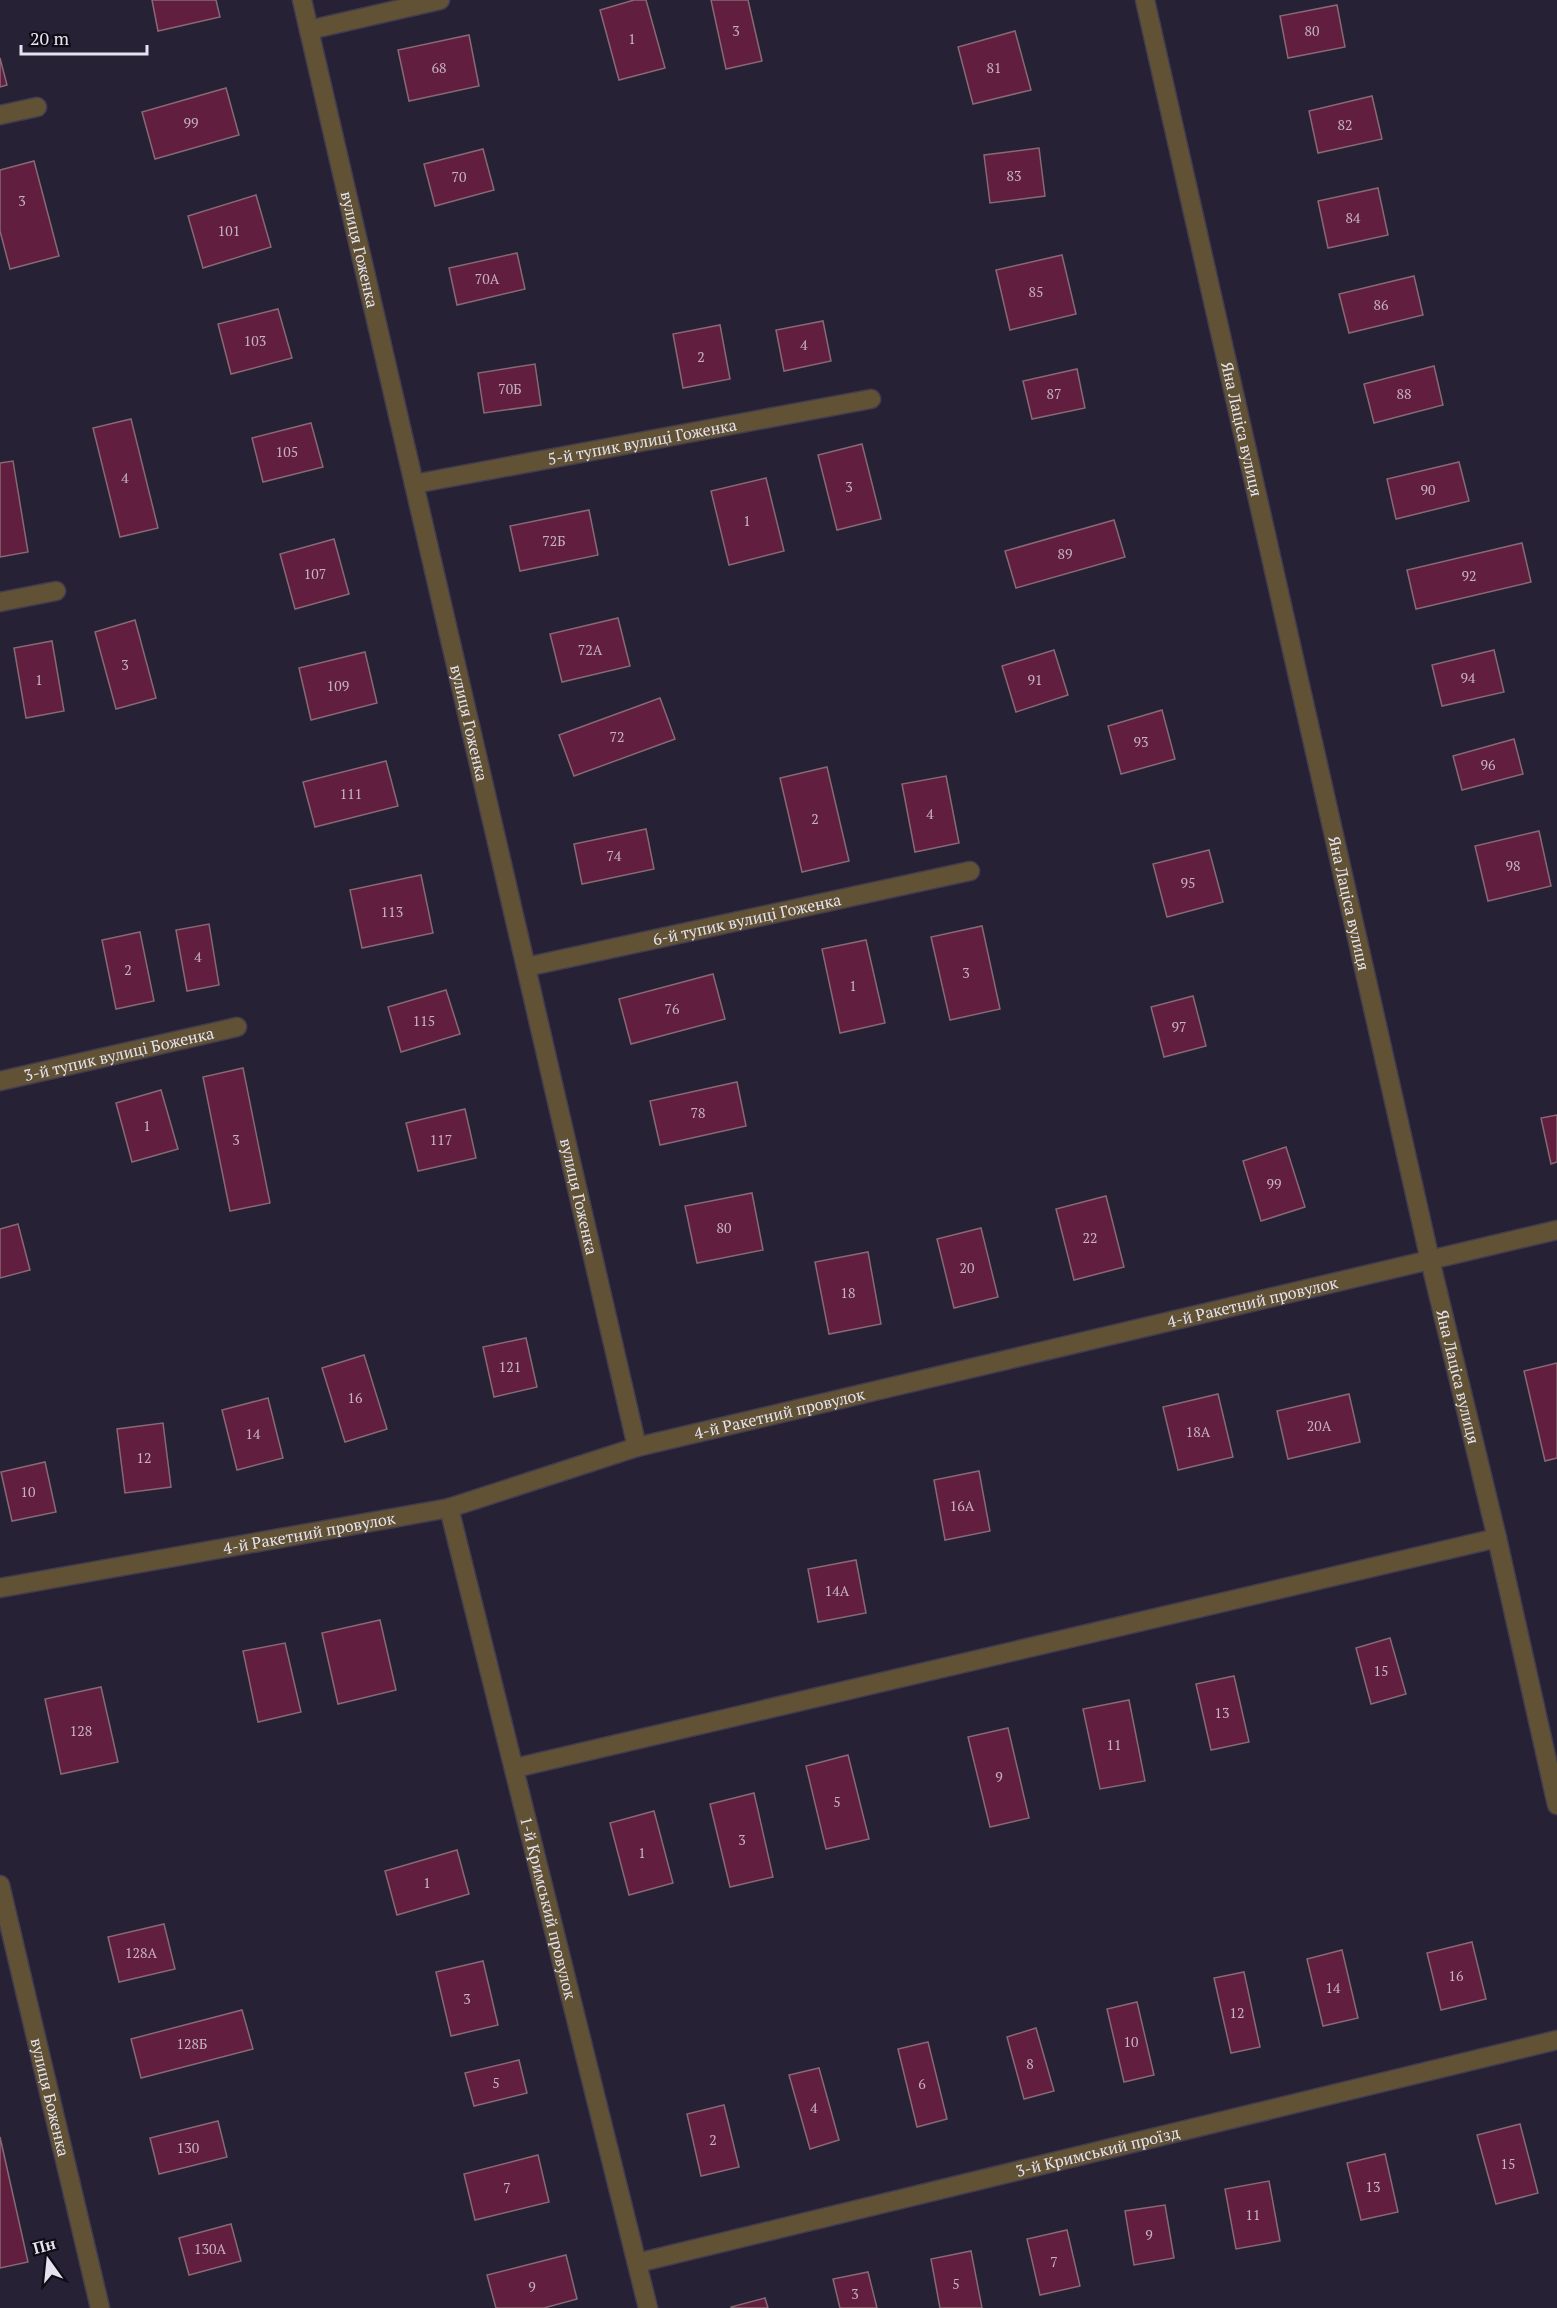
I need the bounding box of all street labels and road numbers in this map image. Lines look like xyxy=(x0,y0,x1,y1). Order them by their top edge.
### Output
street label: вулиця Гоженка xyxy=(336,189,384,310)
street label: Яна Лаціса вулиця xyxy=(1216,360,1268,499)
street label: 5-й тупик вулиці Гоженка xyxy=(546,413,738,470)
street label: вулиця Гоженка xyxy=(445,662,493,783)
street label: Яна Лаціса вулиця xyxy=(1323,834,1375,973)
street label: 6-й тупик вулиці Гоженка xyxy=(651,888,843,950)
street label: 3-й тупик вулиці Боженка xyxy=(22,1022,216,1086)
street label: вулиця Гоженка xyxy=(555,1136,603,1257)
street label: 4-й Ракетний провулок xyxy=(1165,1271,1340,1333)
street label: Яна Лаціса вулиця xyxy=(1431,1307,1485,1446)
street label: 4-й Ракетний провулок xyxy=(692,1383,867,1444)
street label: 4-й Ракетний провулок xyxy=(221,1507,397,1559)
street label: 1-й Кримський провулок xyxy=(515,1814,582,2002)
street label: вулиця Боженка xyxy=(26,2036,75,2159)
street label: 3-й Кримський проїзд xyxy=(1014,2121,1182,2182)

